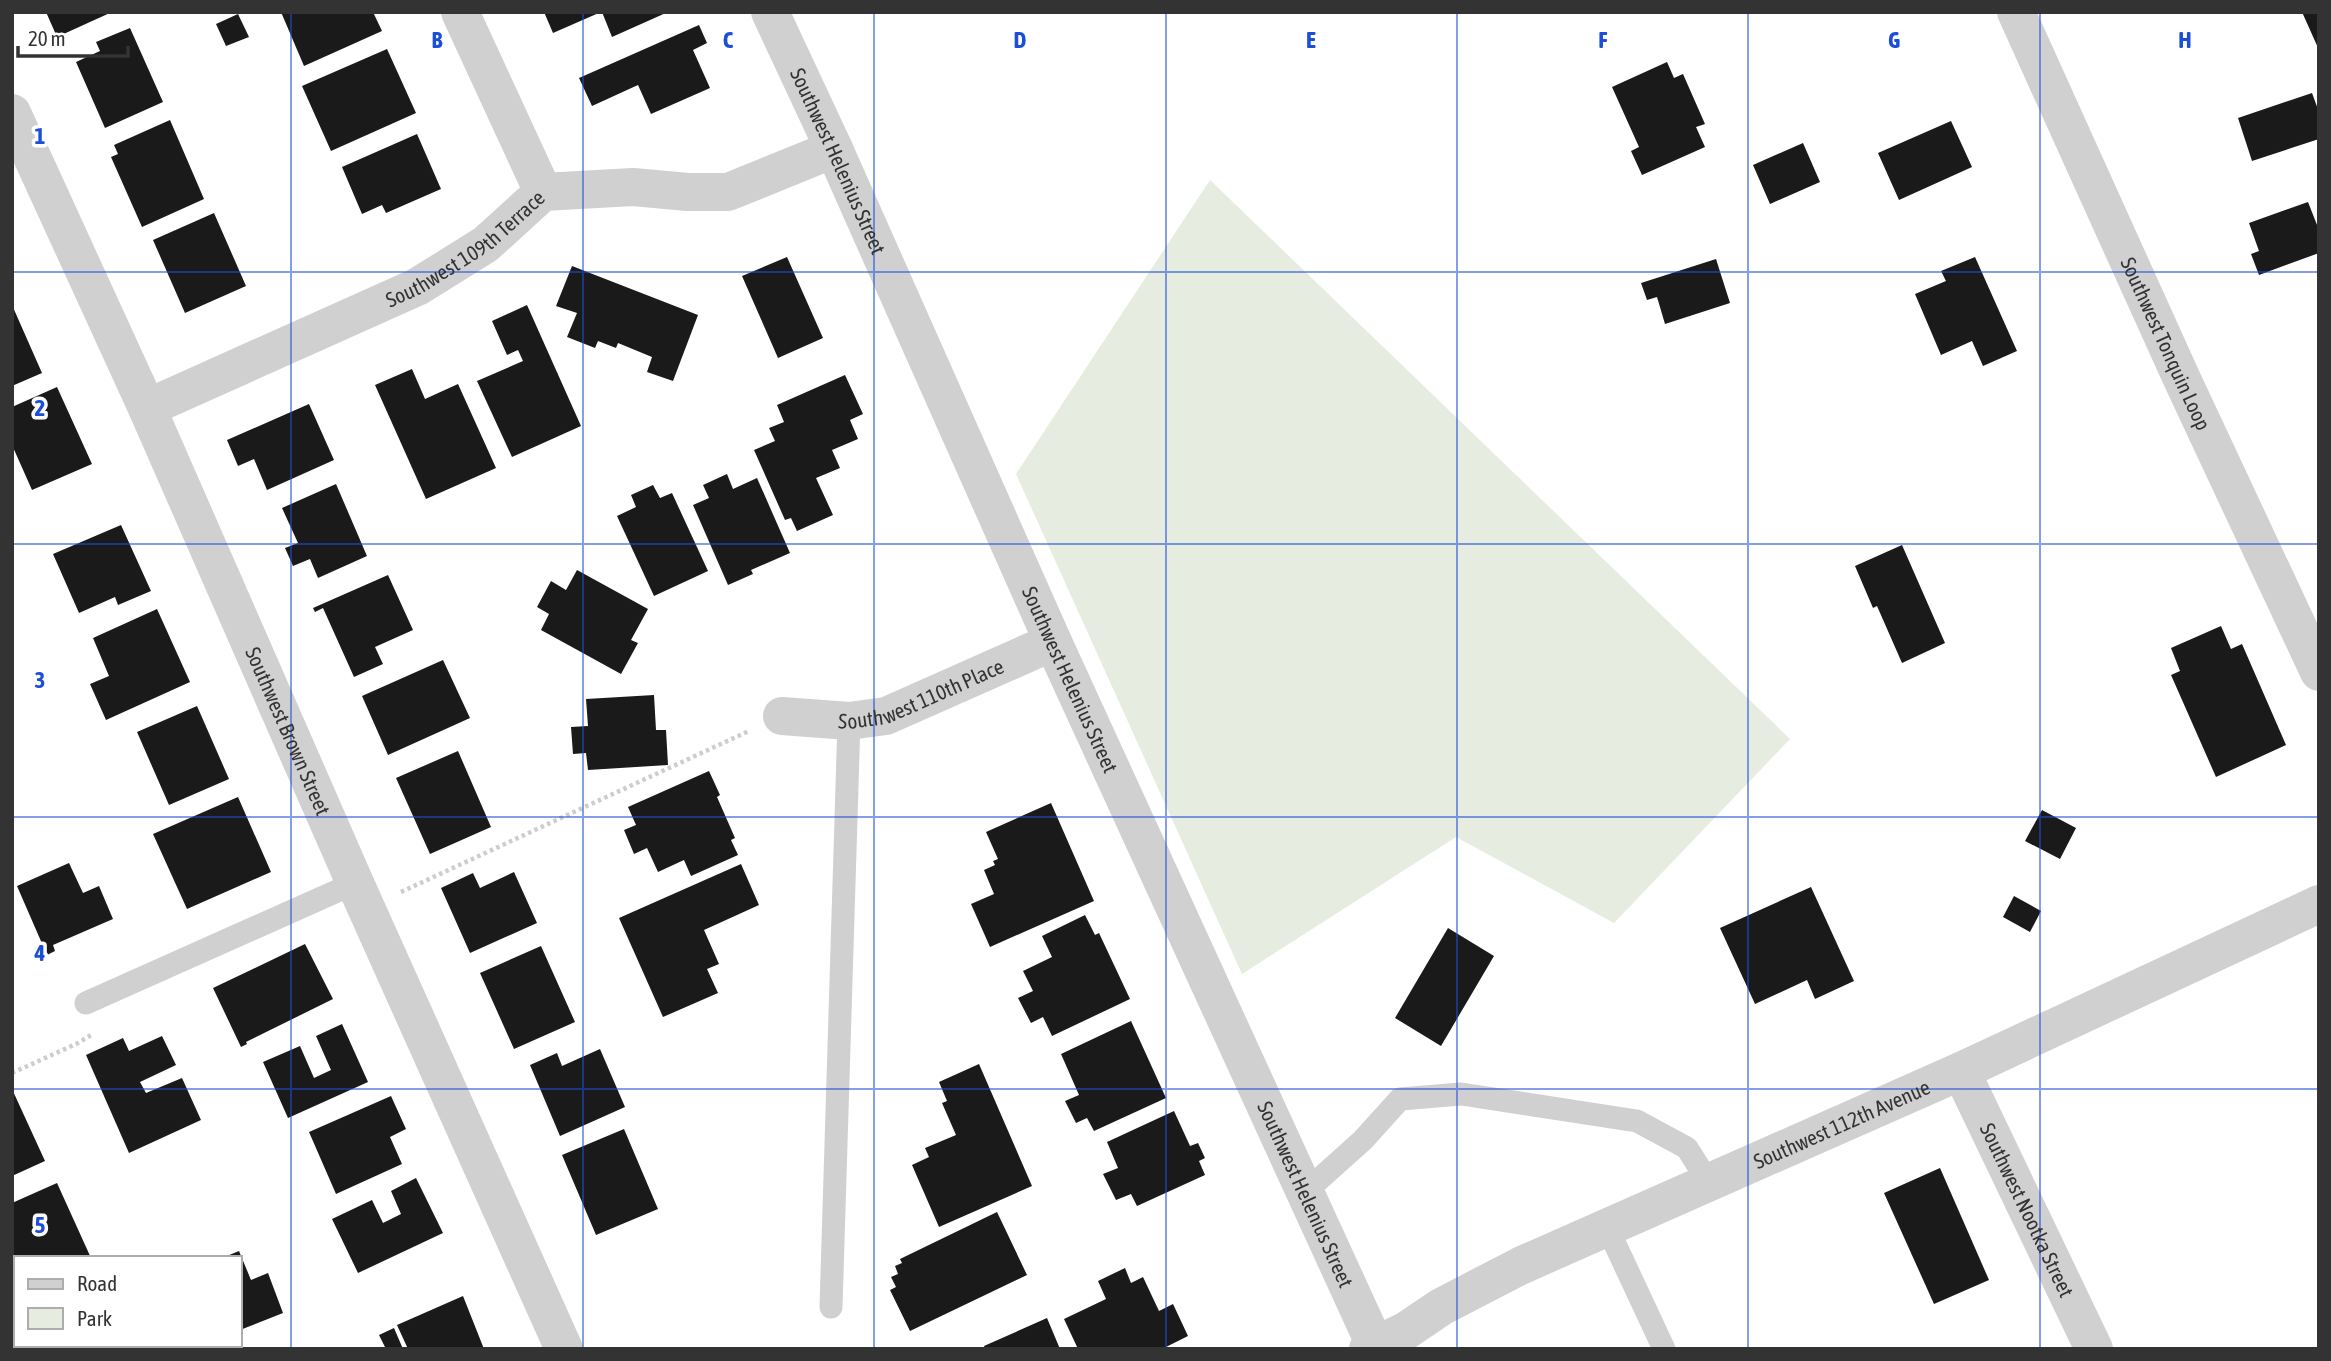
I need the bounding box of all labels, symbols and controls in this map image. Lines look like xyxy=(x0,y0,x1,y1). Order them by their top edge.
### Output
scale bar xyxy=(18,14,128,58)
text: 20 m xyxy=(28,26,66,50)
text: B xyxy=(432,27,443,53)
text: C xyxy=(723,27,734,53)
text: D xyxy=(1014,27,1027,53)
text: E xyxy=(1306,27,1316,53)
text: F xyxy=(1598,27,1608,53)
text: G xyxy=(1888,27,1900,53)
text: H xyxy=(2178,27,2192,53)
street label: Southwest Helenius Street xyxy=(786,64,891,258)
text: 1 xyxy=(35,123,46,149)
street label: Southwest 109th Terrace xyxy=(382,185,549,312)
street label: Southwest Tonquin Loop xyxy=(2116,253,2216,434)
text: 2 xyxy=(35,395,45,421)
street label: Southwest Helenius Street xyxy=(1018,583,1123,776)
street label: Southwest Brown Street xyxy=(241,643,336,819)
street label: Southwest 110th Place xyxy=(837,654,1007,733)
text: 3 xyxy=(35,667,45,693)
text: 4 xyxy=(34,940,46,966)
street label: Southwest 112th Avenue xyxy=(1750,1074,1933,1173)
street label: Southwest Helenius Street xyxy=(1253,1098,1359,1291)
street label: Southwest Nootka Street xyxy=(1976,1119,2079,1301)
text: 5 xyxy=(35,1212,46,1238)
legend xyxy=(14,1256,242,1347)
text: Road xyxy=(77,1271,117,1295)
text: Park xyxy=(77,1306,112,1330)

